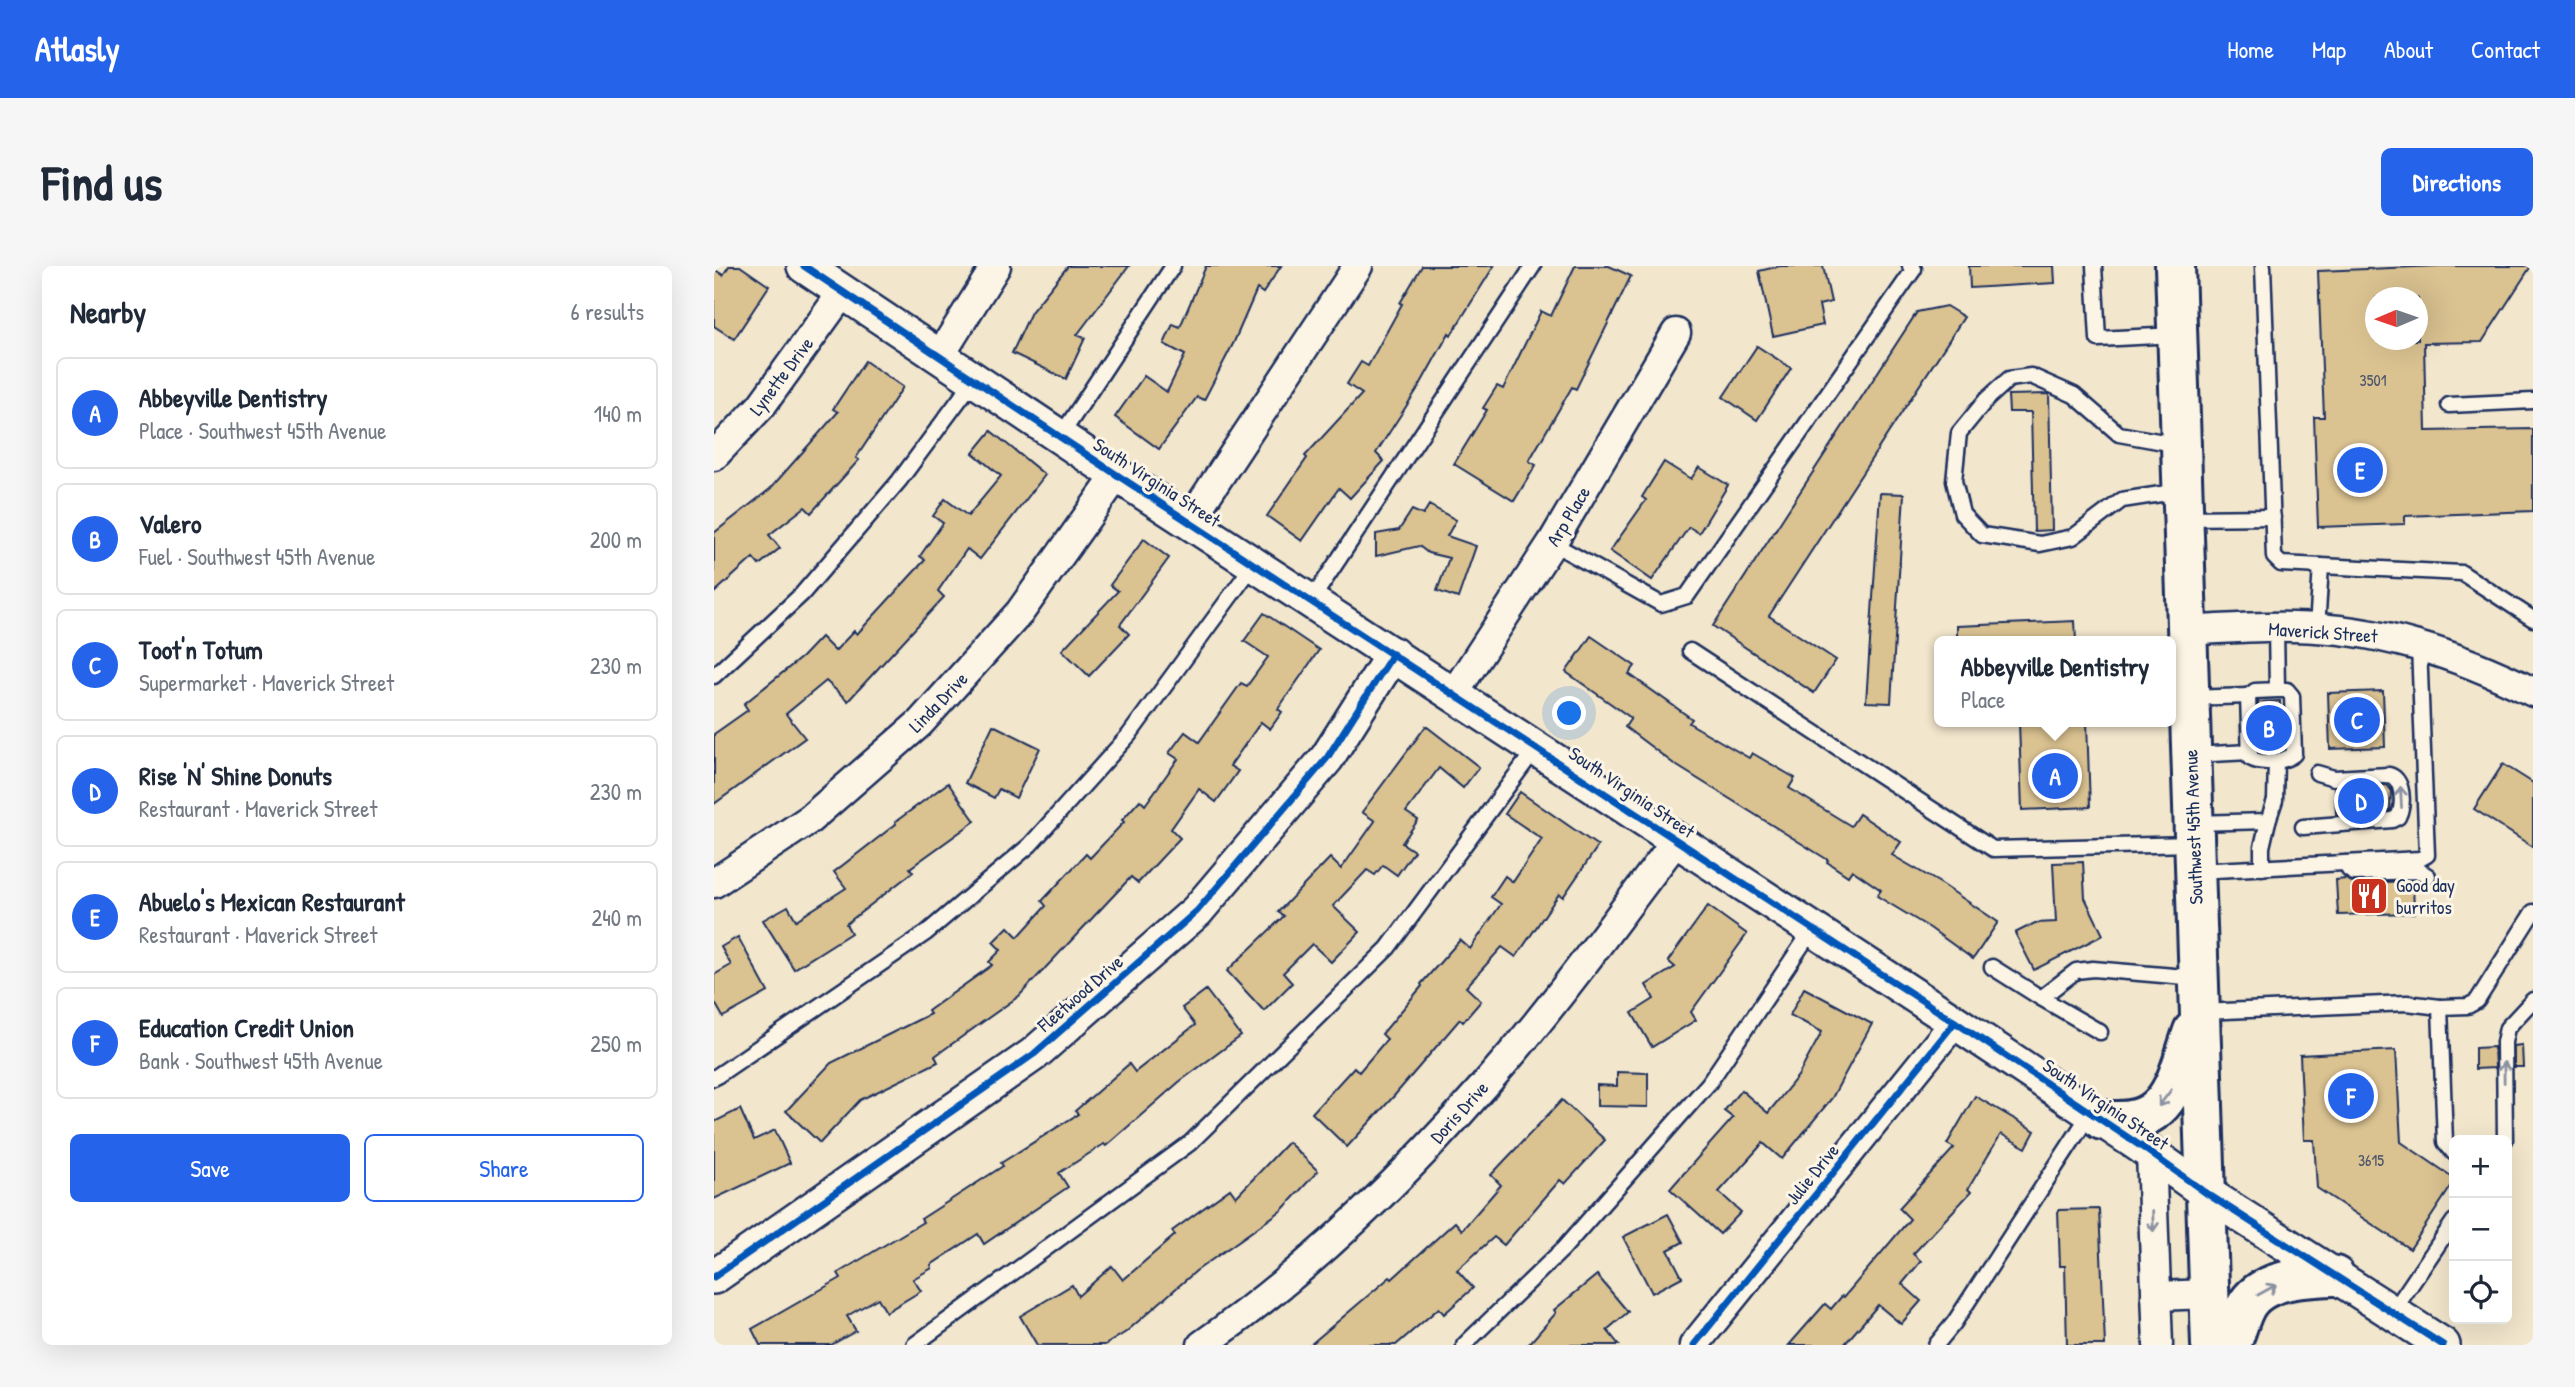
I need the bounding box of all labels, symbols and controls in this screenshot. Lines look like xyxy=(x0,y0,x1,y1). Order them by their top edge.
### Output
text: Atlasly xyxy=(35,27,120,71)
text: Home xyxy=(2227,33,2274,65)
text: Map xyxy=(2312,33,2346,65)
text: About xyxy=(2384,33,2433,65)
text: Contact xyxy=(2471,33,2540,65)
button: Directions xyxy=(2381,148,2533,216)
text: Find us xyxy=(42,149,162,215)
north arrow xyxy=(2365,287,2428,350)
text: Nearby xyxy=(70,292,146,332)
text: 6 results xyxy=(571,296,644,327)
street label: Lynette Drive xyxy=(743,331,819,421)
house number: 3501 xyxy=(2360,369,2387,391)
text: Abbeyville Dentistry xyxy=(139,380,327,415)
text: A xyxy=(89,398,101,429)
text: 140 m xyxy=(594,398,642,429)
text: Place · Southwest 45th Avenue xyxy=(139,415,386,446)
street label: South Virginia Street xyxy=(1088,431,1226,533)
pin: E xyxy=(2337,444,2383,496)
street label: Arp Place xyxy=(1540,481,1596,551)
text: Valero xyxy=(139,506,202,541)
text: B xyxy=(89,524,101,555)
text: 200 m xyxy=(590,524,642,555)
text: Fuel · Southwest 45th Avenue xyxy=(139,541,375,572)
street label: Maverick Street xyxy=(2268,615,2379,649)
text: Toot'n Totum xyxy=(139,632,263,667)
popup xyxy=(1934,636,2176,727)
text: Abbeyville Dentistry xyxy=(1961,649,2149,684)
text: C xyxy=(89,650,101,681)
text: 230 m xyxy=(590,650,642,681)
street label: Linda Drive xyxy=(903,666,974,738)
text: Supermarket · Maverick Street xyxy=(139,667,394,698)
text: Place xyxy=(1961,684,2005,715)
pin: C xyxy=(2334,694,2380,746)
your location xyxy=(1552,696,1586,730)
pin: B xyxy=(2246,702,2292,754)
street label: South Virginia Street xyxy=(1564,740,1700,844)
street label: Southwest 45th Avenue xyxy=(2177,749,2209,905)
pin: A xyxy=(2032,750,2078,802)
text: Rise 'N' Shine Donuts xyxy=(139,758,332,793)
pin: D xyxy=(2338,775,2384,827)
text: D xyxy=(90,776,100,807)
text: 230 m xyxy=(590,776,642,807)
one-way arrow xyxy=(2394,786,2407,809)
text: Restaurant · Maverick Street xyxy=(139,793,377,824)
place label: Good day burritos xyxy=(2396,872,2455,920)
restaurant icon: Good day burritos xyxy=(2348,875,2390,917)
text: Abuelo's Mexican Restaurant xyxy=(139,884,405,919)
text: E xyxy=(90,902,100,933)
text: 240 m xyxy=(591,902,642,933)
text: Restaurant · Maverick Street xyxy=(139,919,377,950)
street label: Fleetwood Drive xyxy=(1031,948,1129,1038)
text: Education Credit Union xyxy=(139,1010,354,1045)
text: F xyxy=(91,1028,99,1059)
text: 250 m xyxy=(590,1028,642,1059)
text: Bank · Southwest 45th Avenue xyxy=(139,1045,383,1076)
street label: South Virginia Street xyxy=(2038,1052,2174,1156)
one-way arrow xyxy=(2498,1061,2511,1084)
pin: F xyxy=(2328,1070,2374,1122)
street label: Doris Drive xyxy=(1424,1075,1494,1149)
one-way arrow xyxy=(2158,1088,2172,1107)
button: Save xyxy=(70,1134,350,1202)
button: Share xyxy=(364,1134,644,1202)
map controls xyxy=(2449,1135,2512,1324)
button: + xyxy=(2449,1135,2512,1198)
street label: Julie Drive xyxy=(1779,1138,1845,1210)
house number: 3615 xyxy=(2358,1149,2384,1171)
button: − xyxy=(2449,1198,2512,1261)
one-way arrow xyxy=(2147,1210,2160,1233)
button: locate xyxy=(2449,1261,2512,1324)
one-way arrow xyxy=(2256,1283,2276,1297)

